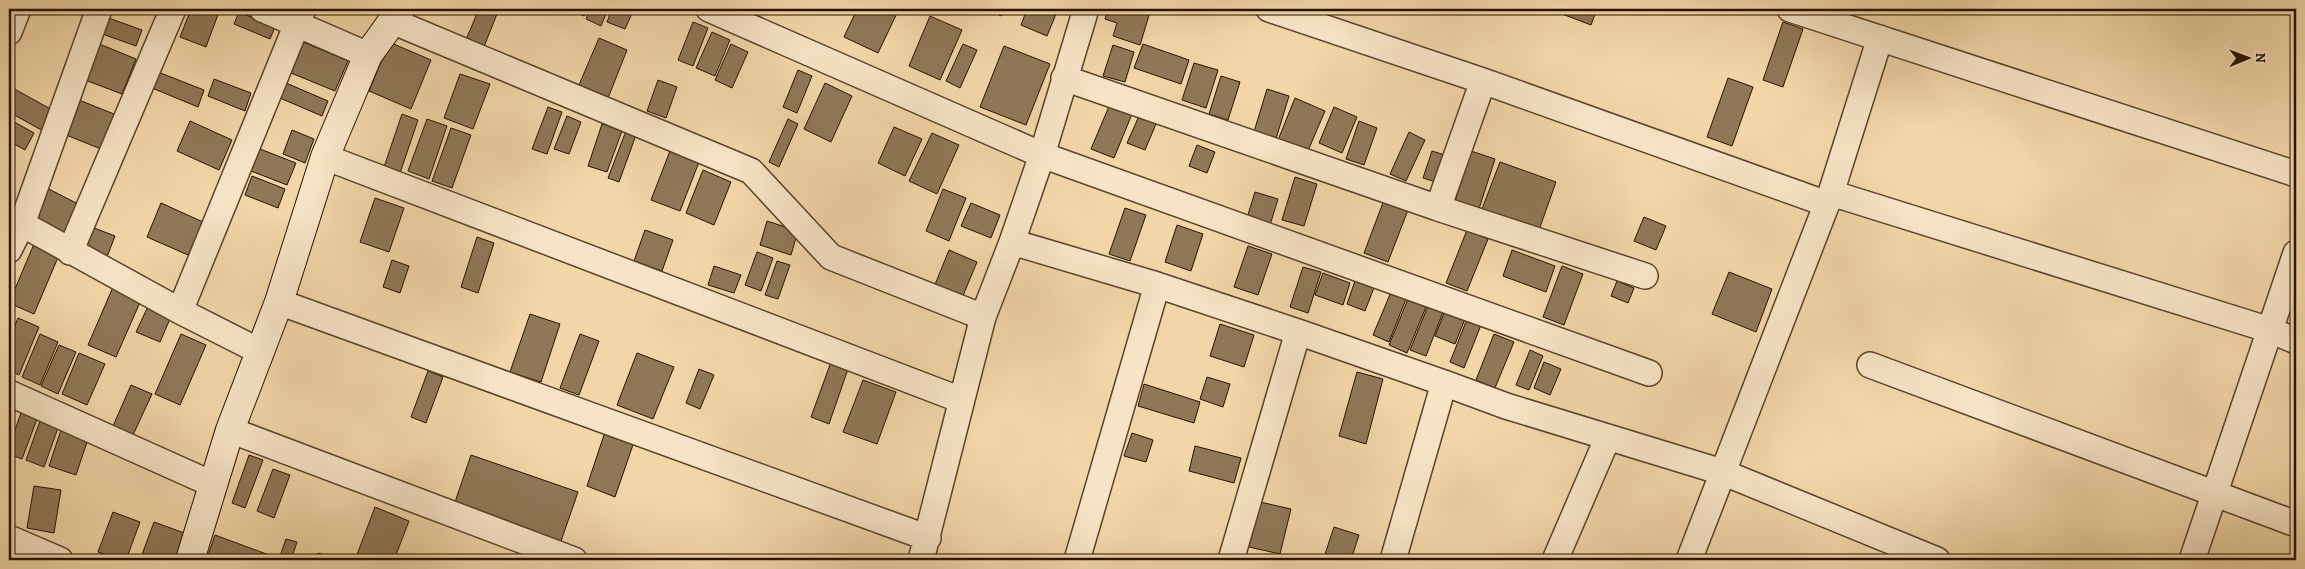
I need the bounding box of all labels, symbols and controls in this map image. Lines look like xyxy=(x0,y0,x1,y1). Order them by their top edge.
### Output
north arrow xyxy=(2222,32,2272,82)
text: N xyxy=(2251,53,2270,63)

